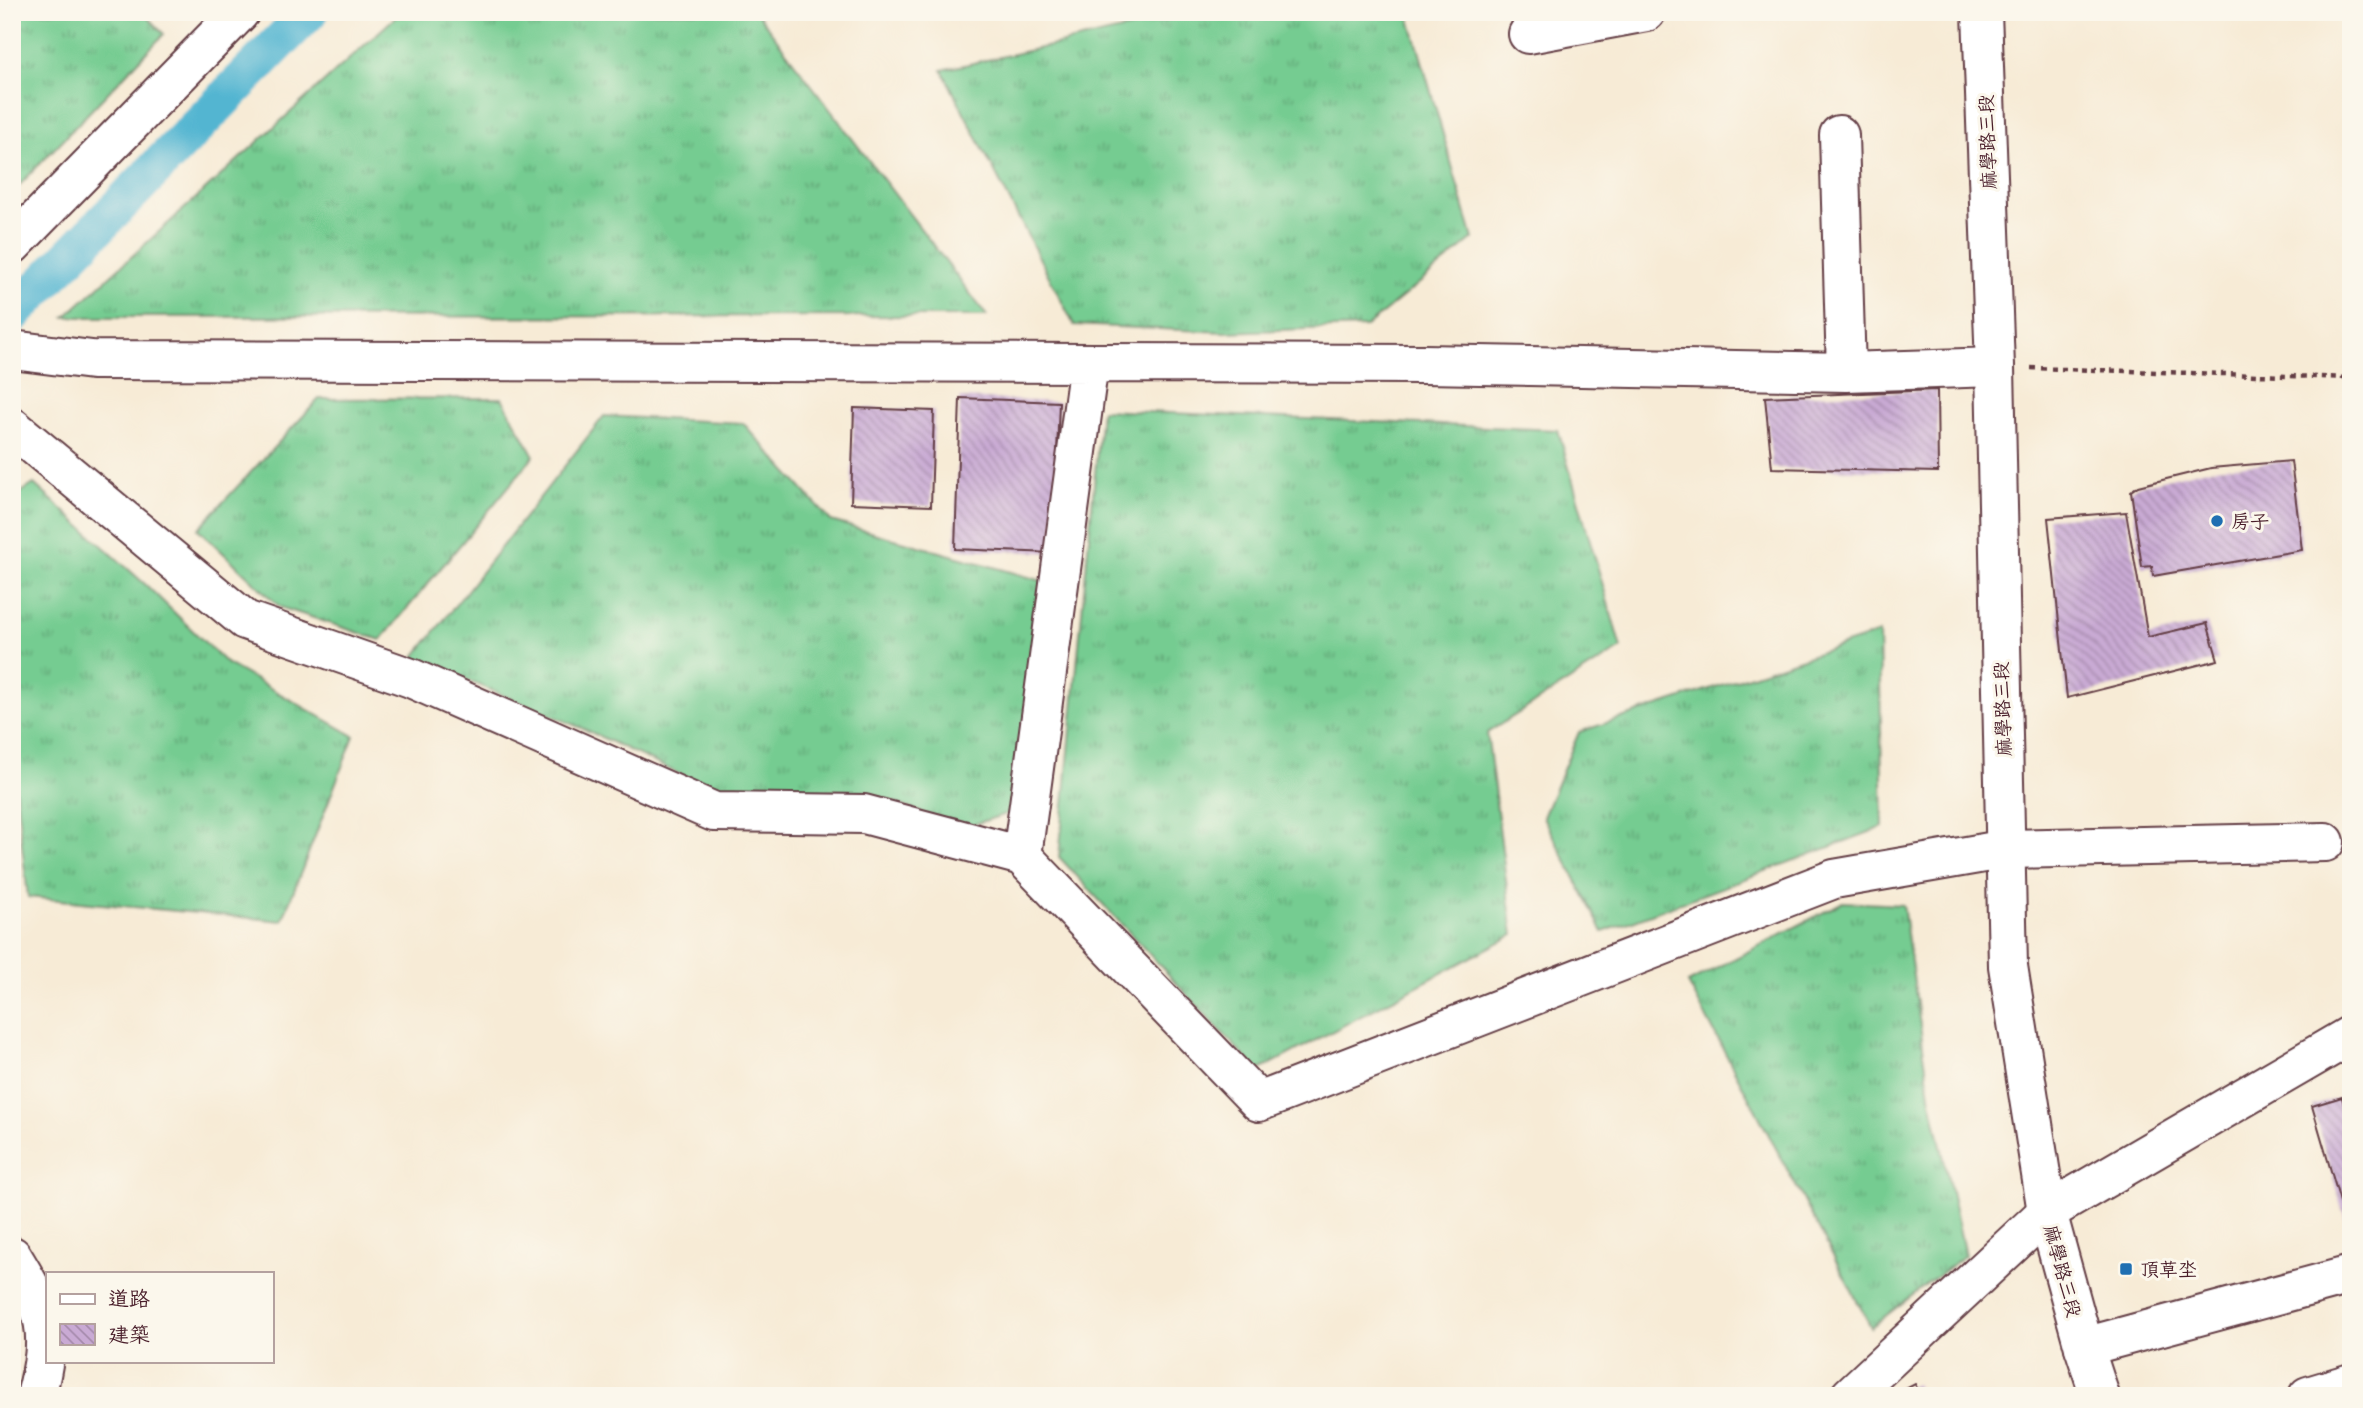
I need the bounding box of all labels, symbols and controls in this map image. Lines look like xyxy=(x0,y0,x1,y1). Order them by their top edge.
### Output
street label: 麻學路三段 xyxy=(1973,94,2002,190)
place label: 房子 xyxy=(2231,509,2269,534)
marker: 房子 xyxy=(2209,513,2225,529)
street label: 麻學路三段 xyxy=(1988,661,2017,757)
street label: 麻學路三段 xyxy=(2038,1222,2087,1320)
place label: 頂草坔 xyxy=(2140,1257,2197,1282)
marker: 頂草坔 xyxy=(2118,1261,2134,1277)
legend xyxy=(46,1272,273,1362)
text: 道路 xyxy=(108,1285,150,1313)
text: 建築 xyxy=(108,1321,150,1349)

